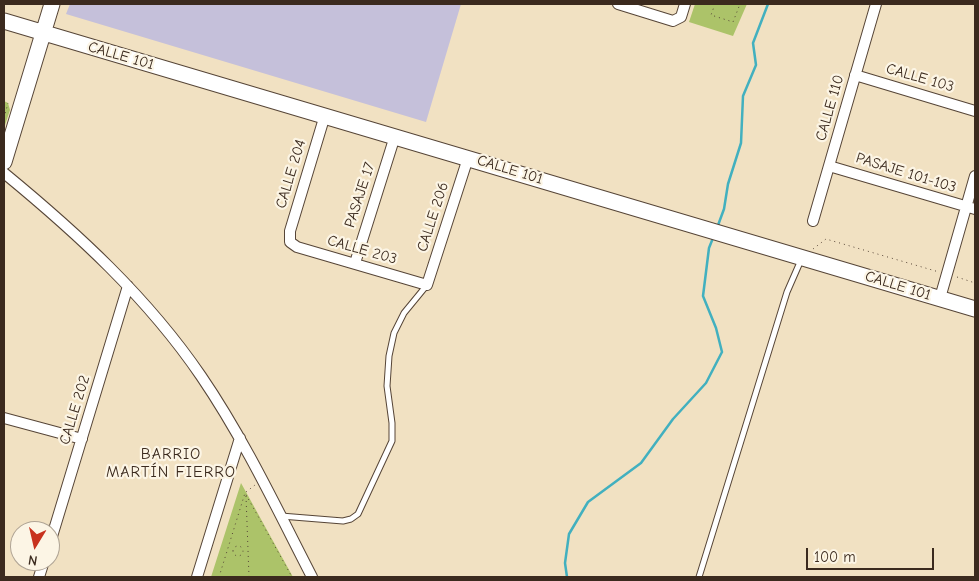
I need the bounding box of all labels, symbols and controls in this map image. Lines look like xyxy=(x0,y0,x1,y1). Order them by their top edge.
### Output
street label: CALLE 101 xyxy=(86,38,156,74)
street label: CALLE 103 xyxy=(884,60,956,96)
street label: CALLE 110 xyxy=(812,73,848,143)
street label: CALLE 204 xyxy=(272,137,310,211)
street label: PASAJE 101-103 xyxy=(854,149,958,197)
street label: CALLE 101 xyxy=(475,151,545,189)
street label: PASAJE 17 xyxy=(341,160,379,230)
street label: CALLE 206 xyxy=(413,180,453,254)
street label: CALLE 203 xyxy=(325,231,399,269)
street label: CALLE 101 xyxy=(863,267,933,305)
street label: CALLE 202 xyxy=(56,373,94,447)
district label: BARRIO MARTÍN FIERRO xyxy=(104,444,238,482)
north arrow xyxy=(10,521,60,571)
scale bar xyxy=(809,538,936,570)
text: 100 m xyxy=(814,548,856,566)
text: N xyxy=(27,551,39,569)

